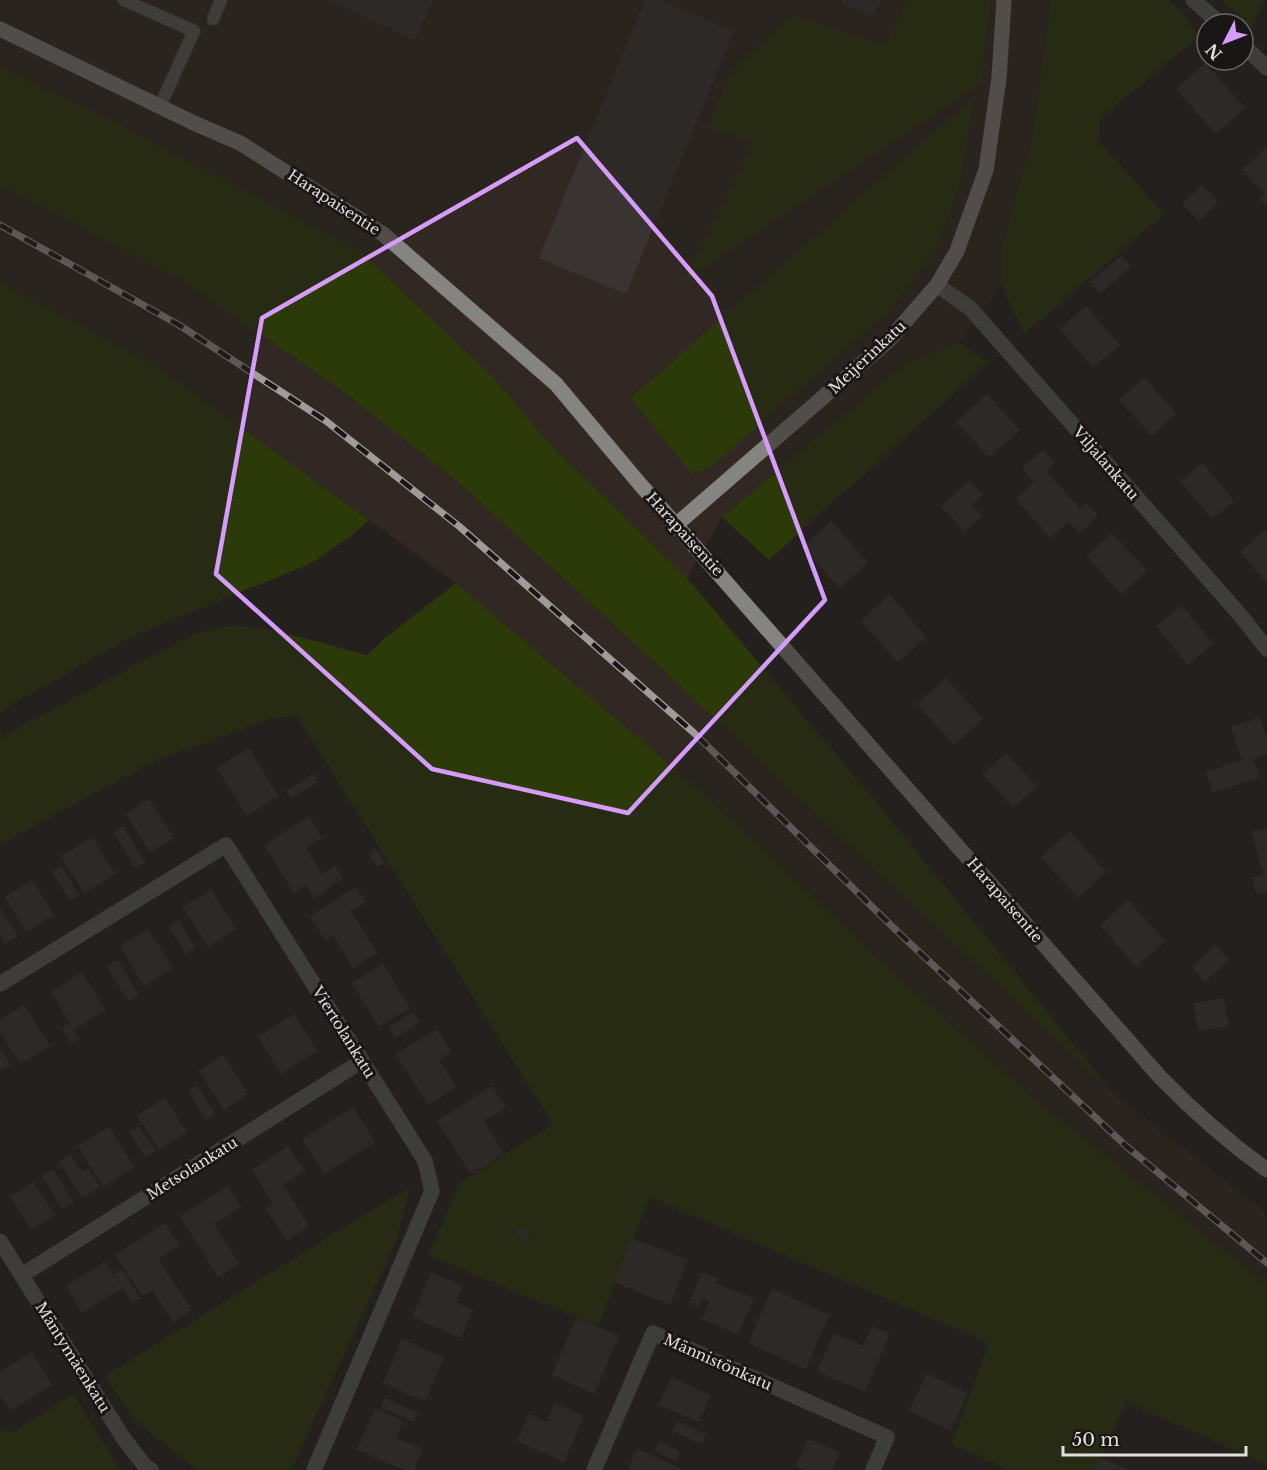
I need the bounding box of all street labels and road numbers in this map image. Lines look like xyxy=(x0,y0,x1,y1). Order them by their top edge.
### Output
street label: Harapaisentie xyxy=(284,165,384,239)
street label: Meijerinkatu xyxy=(824,316,910,398)
street label: Viljalankatu xyxy=(1068,422,1143,504)
street label: Harapaisentie xyxy=(642,488,728,580)
street label: Harapaisentie xyxy=(963,854,1047,946)
street label: Viertolankatu xyxy=(308,982,380,1081)
street label: Metsolankatu xyxy=(143,1132,241,1204)
street label: Mäntymäenkatu xyxy=(31,1298,115,1416)
street label: Männistönkatu xyxy=(661,1330,775,1394)

